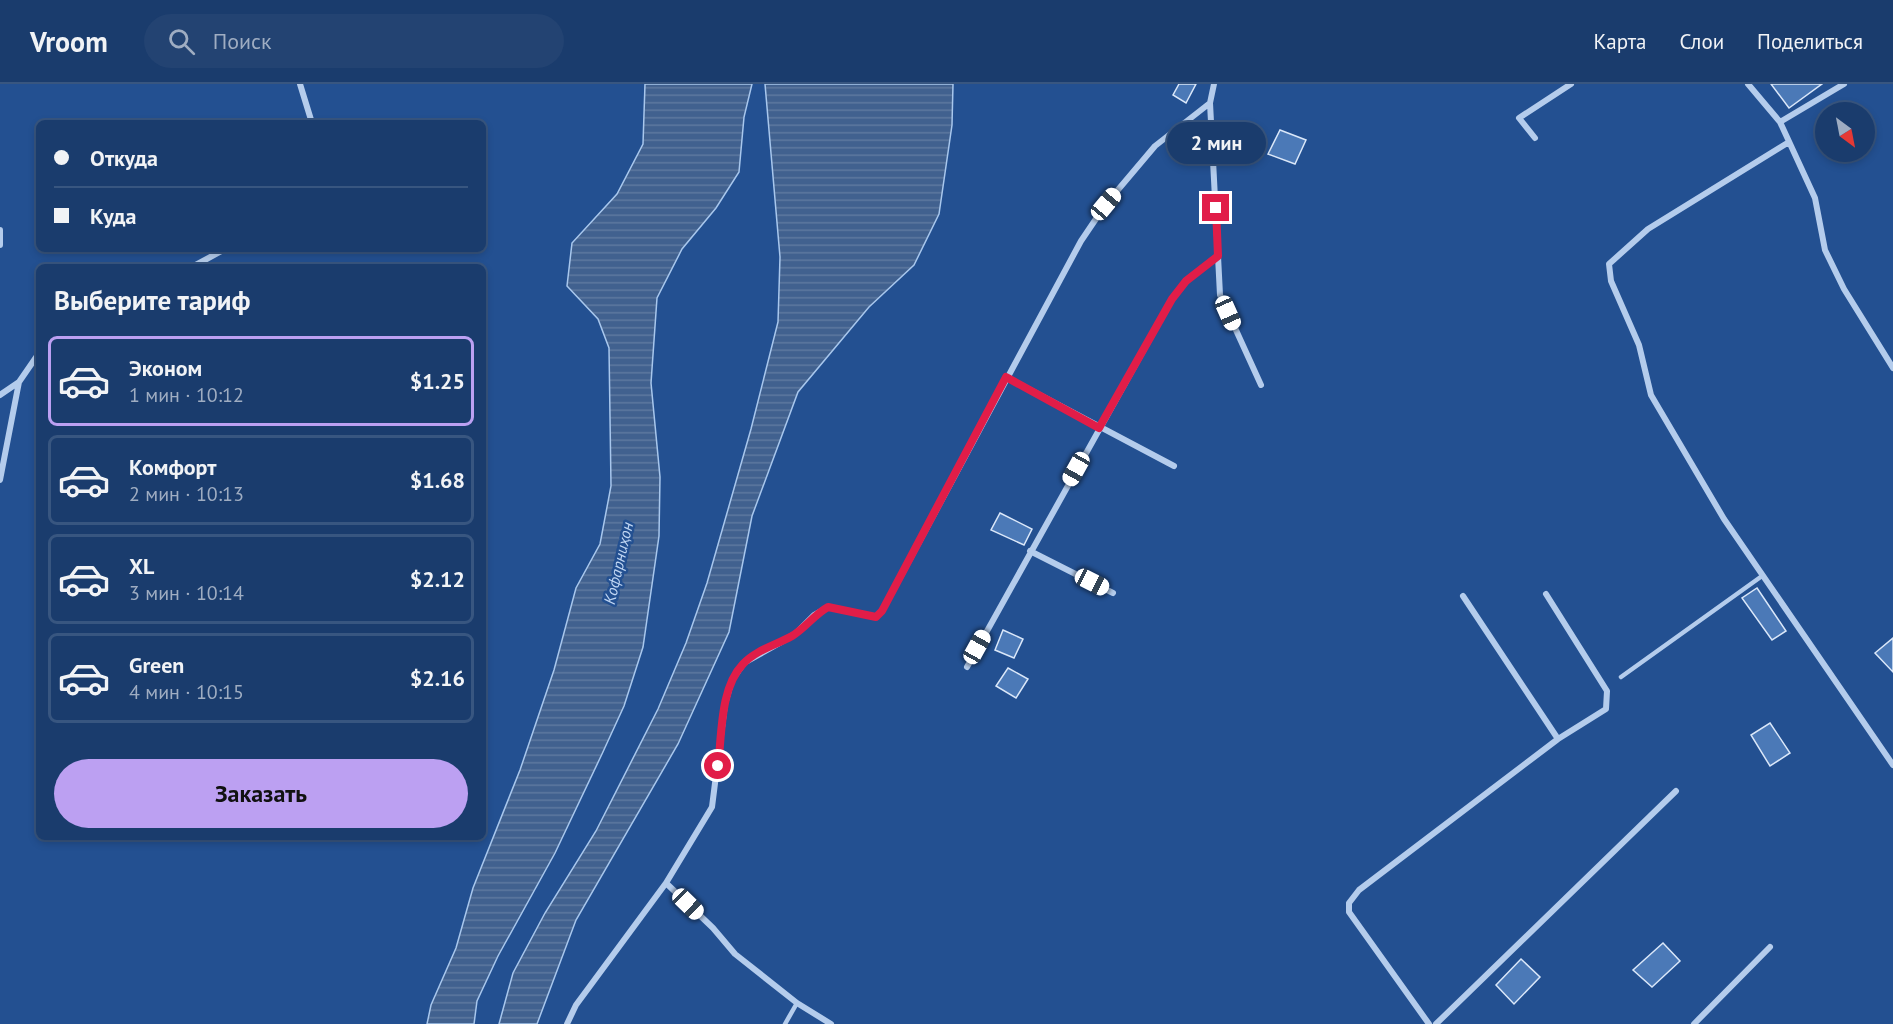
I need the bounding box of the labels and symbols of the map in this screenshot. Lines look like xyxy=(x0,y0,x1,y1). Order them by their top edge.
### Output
north arrow xyxy=(1815,102,1875,162)
callout: 2 мин xyxy=(1166,121,1266,163)
car xyxy=(1088,184,1124,224)
route end xyxy=(1202,194,1229,221)
car xyxy=(1212,293,1244,333)
car xyxy=(1059,449,1093,489)
water label: Кофарниҳон xyxy=(599,519,637,606)
car xyxy=(1072,566,1112,598)
car xyxy=(960,627,994,667)
route start xyxy=(704,752,731,779)
car xyxy=(669,885,707,923)

